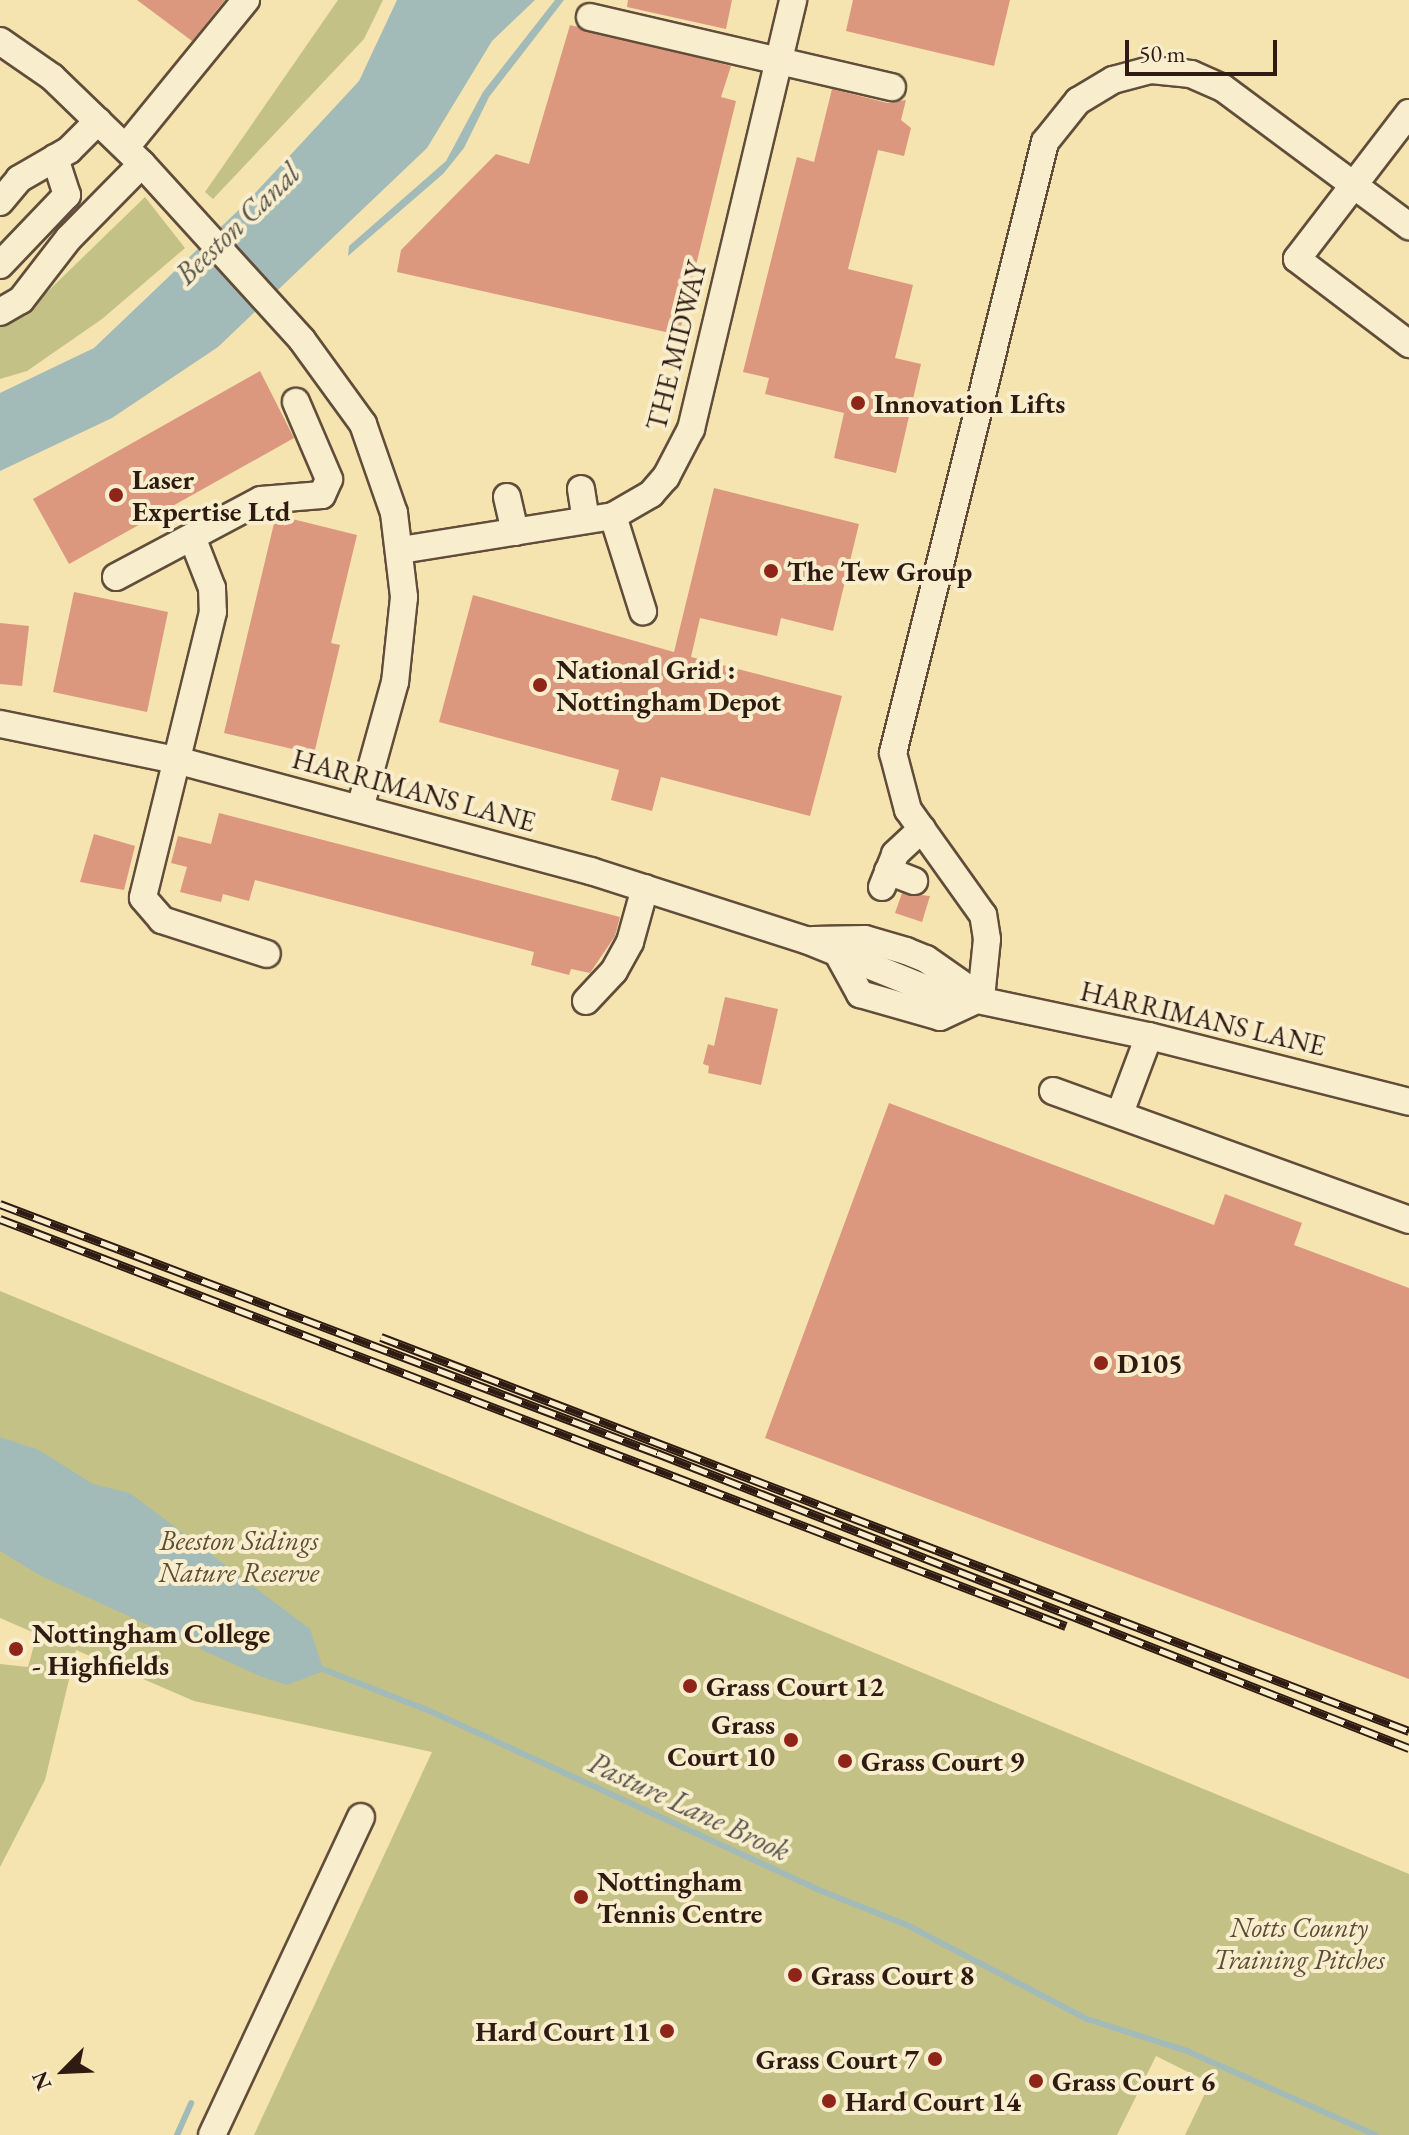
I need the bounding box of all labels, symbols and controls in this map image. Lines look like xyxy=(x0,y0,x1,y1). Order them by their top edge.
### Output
scale bar xyxy=(1129,24,1281,74)
text: 50 m xyxy=(1139,38,1186,69)
water label: Beeston Canal xyxy=(168,156,308,292)
street label: THE MIDWAY xyxy=(639,258,713,434)
place label: Innovation Lifts xyxy=(874,386,1065,420)
marker: Innovation Lifts xyxy=(849,394,867,412)
place label: Laser Expertise Ltd xyxy=(132,462,290,528)
marker: Laser Expertise Ltd xyxy=(107,486,125,504)
place label: The Tew Group xyxy=(787,554,972,588)
marker: The Tew Group xyxy=(762,562,780,580)
place label: National Grid : Nottingham Depot xyxy=(556,652,781,718)
marker: National Grid : Nottingham Depot xyxy=(531,676,549,694)
street label: HARRIMANS LANE xyxy=(289,741,539,839)
street label: HARRIMANS LANE xyxy=(1077,973,1329,1063)
place label: D105 xyxy=(1117,1346,1183,1380)
marker: D105 xyxy=(1092,1354,1110,1372)
park label: Beeston Sidings Nature Reserve xyxy=(159,1523,319,1589)
place label: Nottingham College - Highfields xyxy=(32,1616,270,1682)
marker: Nottingham College - Highfields xyxy=(7,1640,25,1658)
place label: Grass Court 12 xyxy=(706,1669,884,1703)
marker: Grass Court 12 xyxy=(681,1677,699,1695)
place label: Grass Court 10 xyxy=(667,1707,775,1773)
marker: Grass Court 10 xyxy=(782,1731,800,1749)
place label: Grass Court 9 xyxy=(861,1744,1024,1778)
water label: Pasture Lane Brook xyxy=(583,1745,795,1869)
marker: Grass Court 9 xyxy=(836,1752,854,1770)
place label: Nottingham Tennis Centre xyxy=(597,1864,762,1930)
marker: Nottingham Tennis Centre xyxy=(572,1888,590,1906)
park label: Notts County Training Pitches xyxy=(1213,1910,1385,1976)
place label: Grass Court 8 xyxy=(811,1958,974,1992)
marker: Grass Court 8 xyxy=(786,1966,804,1984)
place label: Hard Court 11 xyxy=(475,2014,651,2048)
marker: Hard Court 11 xyxy=(658,2022,676,2040)
north arrow xyxy=(24,2031,104,2111)
place label: Grass Court 7 xyxy=(756,2042,919,2076)
marker: Grass Court 7 xyxy=(926,2050,944,2068)
place label: Grass Court 6 xyxy=(1052,2064,1215,2098)
text: N xyxy=(25,2067,58,2095)
marker: Grass Court 6 xyxy=(1027,2072,1045,2090)
place label: Hard Court 14 xyxy=(845,2084,1021,2118)
marker: Hard Court 14 xyxy=(820,2092,838,2110)

